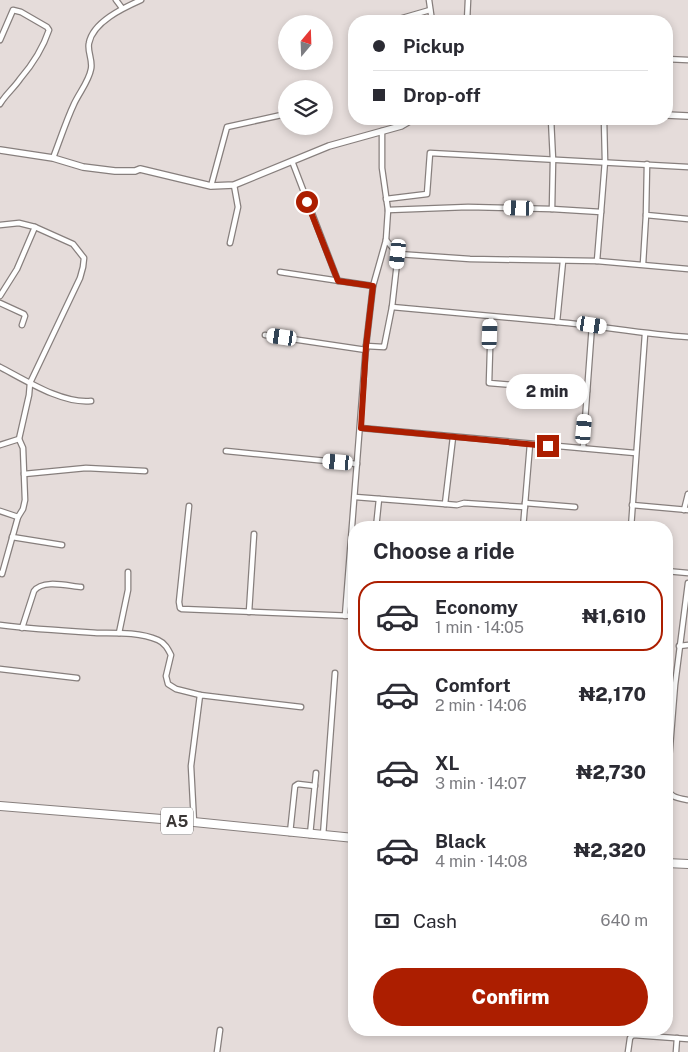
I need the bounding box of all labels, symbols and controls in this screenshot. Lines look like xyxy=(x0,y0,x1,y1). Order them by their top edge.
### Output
north arrow xyxy=(278,15,332,70)
map controls xyxy=(278,15,333,135)
text: Pickup xyxy=(403,35,465,57)
button: layers xyxy=(278,80,333,135)
text: Drop-off xyxy=(403,84,480,106)
route start xyxy=(296,191,318,213)
car xyxy=(503,200,534,216)
car xyxy=(388,238,407,270)
car xyxy=(576,315,607,335)
car xyxy=(481,319,498,349)
car xyxy=(266,327,297,347)
callout: 2 min xyxy=(507,374,589,408)
text: 2 min xyxy=(526,382,568,401)
car xyxy=(575,413,592,445)
route end xyxy=(537,435,559,457)
car xyxy=(322,453,353,471)
text: Choose a ride xyxy=(373,538,515,564)
icon: car xyxy=(375,594,420,639)
text: Economy xyxy=(435,596,518,618)
text: ₦1,610 xyxy=(582,605,646,627)
text: 1 min · 14:05 xyxy=(435,618,524,637)
icon: car xyxy=(375,672,420,717)
text: Comfort xyxy=(435,674,511,696)
text: ₦2,170 xyxy=(579,683,646,705)
text: 2 min · 14:06 xyxy=(435,696,527,715)
icon: car xyxy=(375,750,420,795)
text: XL xyxy=(435,752,460,774)
text: ₦2,730 xyxy=(576,761,646,783)
text: 3 min · 14:07 xyxy=(435,774,527,793)
road number: A5 xyxy=(161,808,193,834)
icon: car xyxy=(375,828,420,873)
text: Black xyxy=(435,830,486,852)
text: ₦2,320 xyxy=(574,839,646,861)
text: 4 min · 14:08 xyxy=(435,852,528,871)
icon: cash xyxy=(373,907,401,935)
text: Cash xyxy=(413,910,457,932)
text: 640 m xyxy=(600,911,648,930)
button: Confirm xyxy=(373,968,648,1026)

